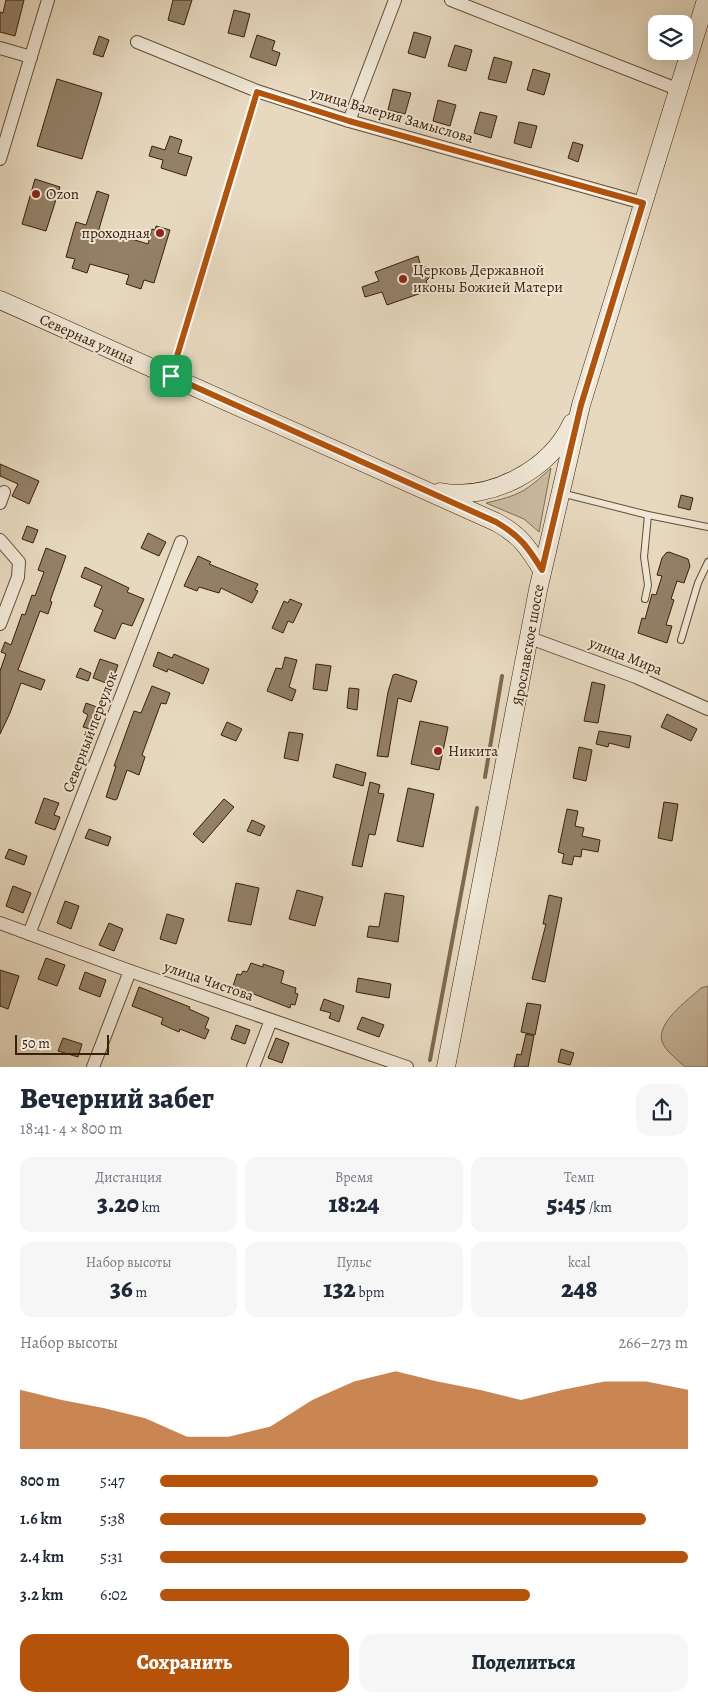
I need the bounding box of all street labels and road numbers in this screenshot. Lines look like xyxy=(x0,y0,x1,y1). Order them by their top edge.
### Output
street label: улица Валерия Замыслова xyxy=(307,82,476,148)
street label: Северная улица xyxy=(36,309,138,369)
street label: Ярославское шоссе xyxy=(507,582,549,707)
street label: улица Мира xyxy=(585,632,666,680)
street label: Северный переулок xyxy=(58,668,122,795)
street label: улица Чистова xyxy=(161,956,257,1006)

